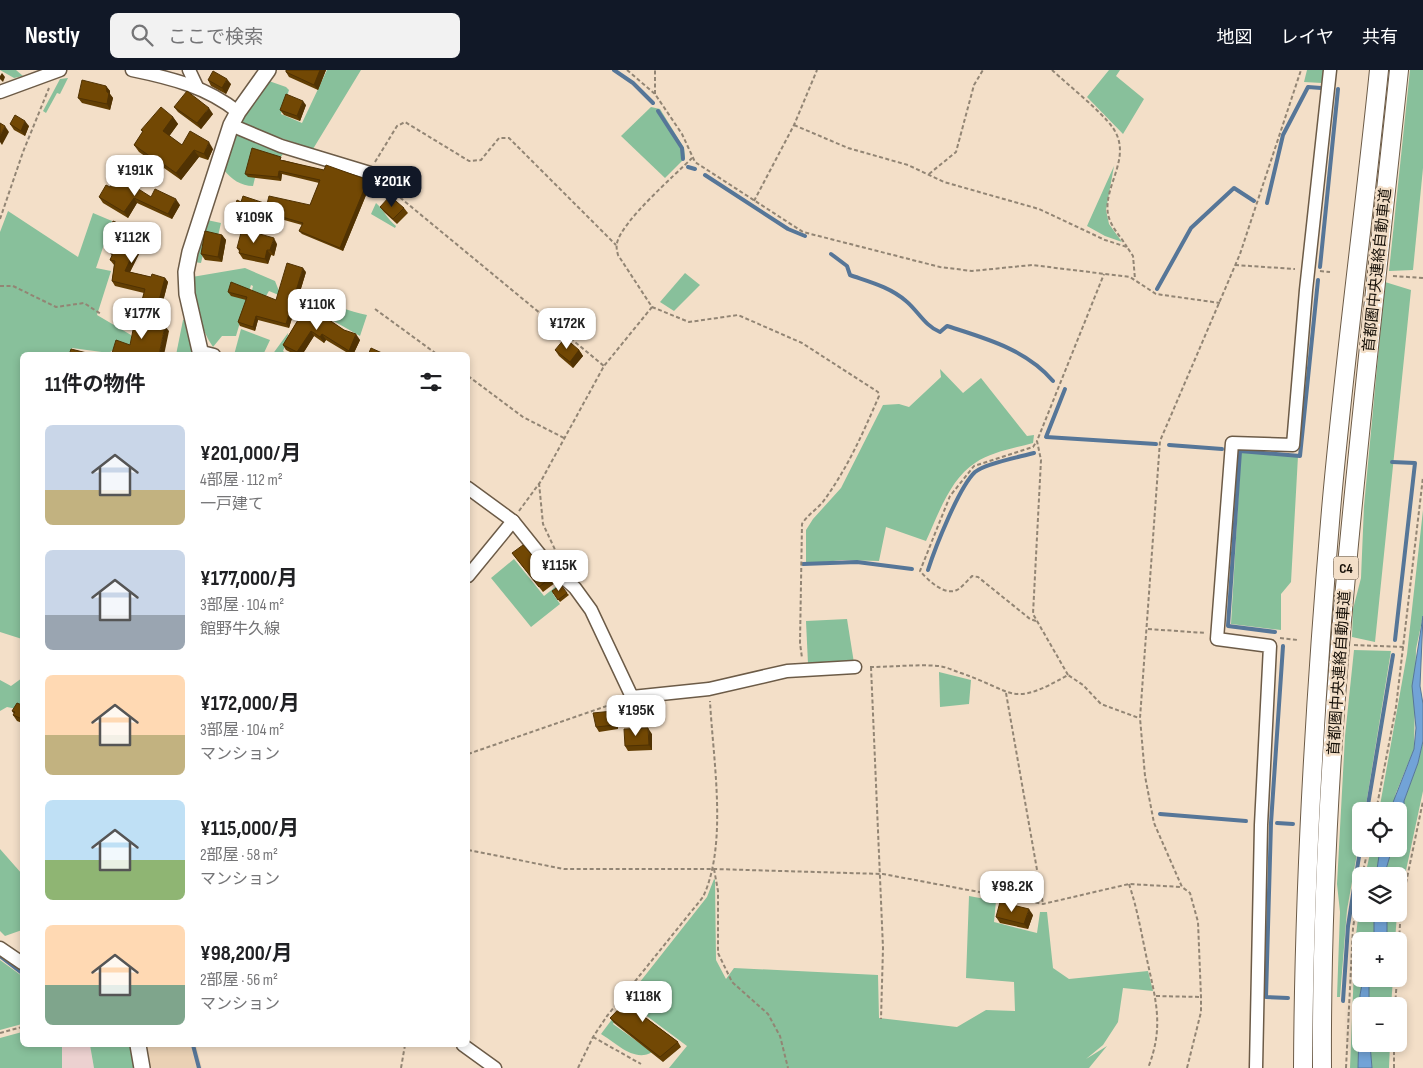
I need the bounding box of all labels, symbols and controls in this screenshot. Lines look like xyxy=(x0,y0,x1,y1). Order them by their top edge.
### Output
search box xyxy=(110,13,460,58)
text: Nestly xyxy=(25,21,80,50)
icon: search xyxy=(128,21,156,49)
text: ここで検索 xyxy=(168,26,263,49)
text: 地図 xyxy=(1217,27,1253,48)
text: レイヤ xyxy=(1281,27,1334,48)
text: 共有 xyxy=(1362,27,1398,48)
pin: ¥191K xyxy=(100,154,170,197)
text: ¥191K xyxy=(117,161,153,180)
pin: ¥201K xyxy=(357,166,427,208)
text: ¥201K xyxy=(373,172,411,191)
street label: 首都圏中央連絡自動車道 xyxy=(1359,187,1396,353)
pin: ¥109K xyxy=(219,202,289,244)
text: ¥109K xyxy=(235,208,273,227)
pin: ¥112K xyxy=(97,222,167,264)
text: ¥112K xyxy=(114,228,150,247)
pin: ¥110K xyxy=(282,288,352,331)
text: ¥110K xyxy=(299,295,335,314)
pin: ¥177K xyxy=(107,298,177,340)
text: ¥177K xyxy=(124,304,160,323)
pin: ¥172K xyxy=(532,308,602,350)
text: ¥172K xyxy=(549,314,585,333)
icon: filters xyxy=(417,368,445,396)
text: 11件の物件 xyxy=(45,372,145,397)
text: ¥201,000/月 xyxy=(200,441,301,466)
icon: home xyxy=(85,445,145,505)
text: 4部屋 · 112 m² xyxy=(200,471,283,490)
text: 一戸建て xyxy=(200,495,264,514)
pin: ¥115K xyxy=(524,550,594,592)
text: ¥115K xyxy=(541,556,577,575)
road number: C4 xyxy=(1334,556,1358,579)
text: ¥177,000/月 xyxy=(200,566,298,591)
icon: home xyxy=(85,570,145,630)
street label: 首都圏中央連絡自動車道 xyxy=(1324,590,1355,756)
text: 3部屋 · 104 m² xyxy=(200,596,284,615)
text: 館野牛久線 xyxy=(200,620,280,639)
text: ¥172,000/月 xyxy=(200,691,300,716)
pin: ¥195K xyxy=(601,694,671,737)
icon: home xyxy=(85,695,145,755)
text: ¥195K xyxy=(618,701,655,720)
text: 3部屋 · 104 m² xyxy=(200,721,284,740)
text: マンション xyxy=(200,745,280,764)
map controls xyxy=(1352,802,1407,1052)
button: locate xyxy=(1352,802,1407,857)
text: ¥115,000/月 xyxy=(200,816,299,841)
icon: home xyxy=(85,820,145,880)
text: 2部屋 · 58 m² xyxy=(200,846,278,865)
button: layers xyxy=(1352,867,1407,922)
text: マンション xyxy=(200,870,280,889)
pin: ¥98.2K xyxy=(971,870,1053,913)
text: ¥98.2K xyxy=(991,877,1033,896)
button: + xyxy=(1352,932,1407,987)
text: ¥98,200/月 xyxy=(200,941,293,966)
icon: home xyxy=(85,945,145,1005)
text: 2部屋 · 56 m² xyxy=(200,971,278,990)
pin: ¥118K xyxy=(608,980,678,1023)
text: ¥118K xyxy=(625,987,661,1006)
text: マンション xyxy=(200,995,280,1014)
button: − xyxy=(1352,997,1407,1052)

